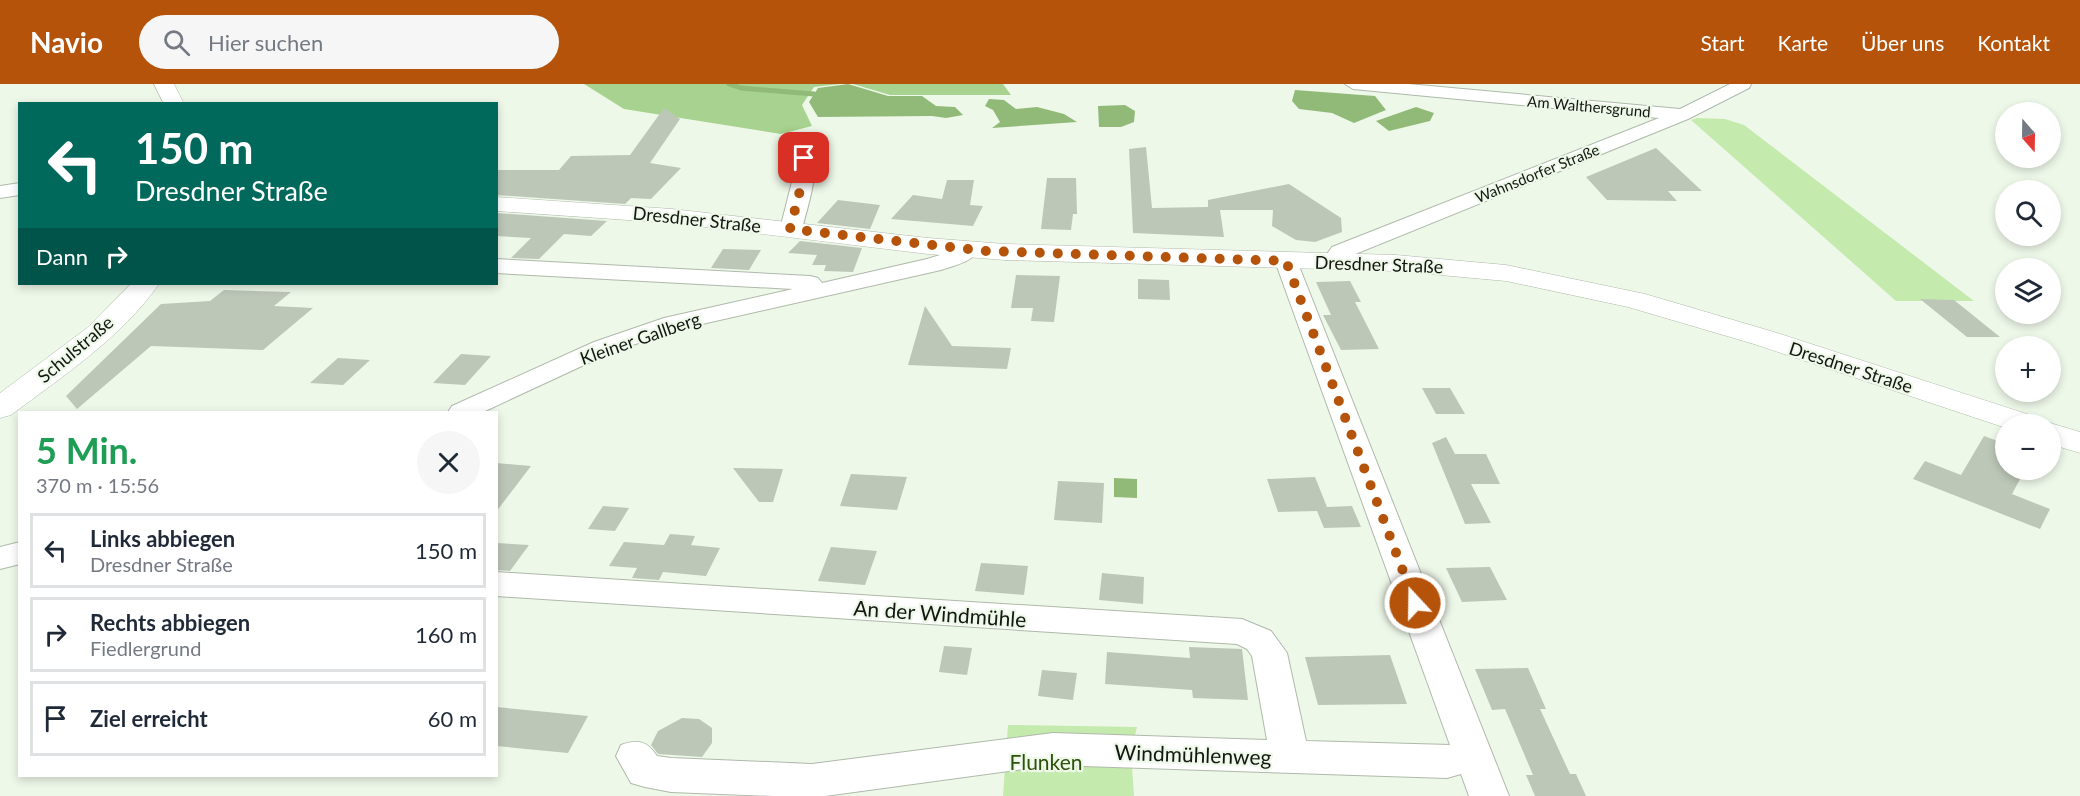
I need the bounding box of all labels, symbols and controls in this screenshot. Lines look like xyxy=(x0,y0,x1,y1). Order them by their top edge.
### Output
search box xyxy=(139,15,559,69)
text: Navio xyxy=(30,25,103,59)
icon: search xyxy=(160,26,193,59)
text: Hier suchen xyxy=(208,29,323,56)
text: Start xyxy=(1700,30,1745,55)
text: Karte xyxy=(1778,30,1828,55)
text: Über uns xyxy=(1861,30,1944,55)
text: Kontakt xyxy=(1977,30,2050,55)
street label: Am Walthersgrund xyxy=(1527,92,1651,120)
north arrow xyxy=(1995,102,2061,168)
map controls xyxy=(1995,102,2061,480)
text: 150 m xyxy=(135,123,253,173)
icon: left xyxy=(36,126,114,204)
pin xyxy=(778,132,829,183)
street label: Wahnsdorfer Straße xyxy=(1472,140,1602,206)
icon: arrive xyxy=(787,141,820,174)
text: Dresdner Straße xyxy=(135,174,328,207)
button: search xyxy=(1995,180,2061,246)
street label: Dresdner Straße xyxy=(632,201,762,237)
icon: right xyxy=(100,240,133,273)
text: Dann xyxy=(36,243,88,270)
street label: Dresdner Straße xyxy=(1314,251,1444,277)
button: layers xyxy=(1995,258,2061,324)
street label: Kleiner Gallberg xyxy=(577,307,703,369)
street label: Schulstraße xyxy=(33,311,117,387)
button: + xyxy=(1995,336,2061,402)
street label: Dresdner Straße xyxy=(1786,337,1916,397)
button: − xyxy=(1995,414,2061,480)
text: 5 Min. xyxy=(36,428,137,472)
button: close xyxy=(417,431,480,494)
text: 370 m · 15:56 xyxy=(36,473,159,497)
text: Links abbiegen xyxy=(90,525,235,552)
icon: left xyxy=(39,534,72,567)
text: 150 m xyxy=(415,537,477,564)
text: Dresdner Straße xyxy=(90,552,233,576)
position arrow xyxy=(1383,571,1447,635)
street label: An der Windmühle xyxy=(853,594,1027,632)
text: Rechts abbiegen xyxy=(90,609,250,636)
icon: right xyxy=(39,618,72,651)
text: 160 m xyxy=(415,621,477,648)
text: Fiedlergrund xyxy=(90,636,201,660)
icon: arrive xyxy=(39,702,72,735)
text: Ziel erreicht xyxy=(90,705,208,732)
text: 60 m xyxy=(428,705,477,732)
street label: Windmühlenweg xyxy=(1114,739,1272,769)
park label: Flunken xyxy=(1010,749,1082,774)

